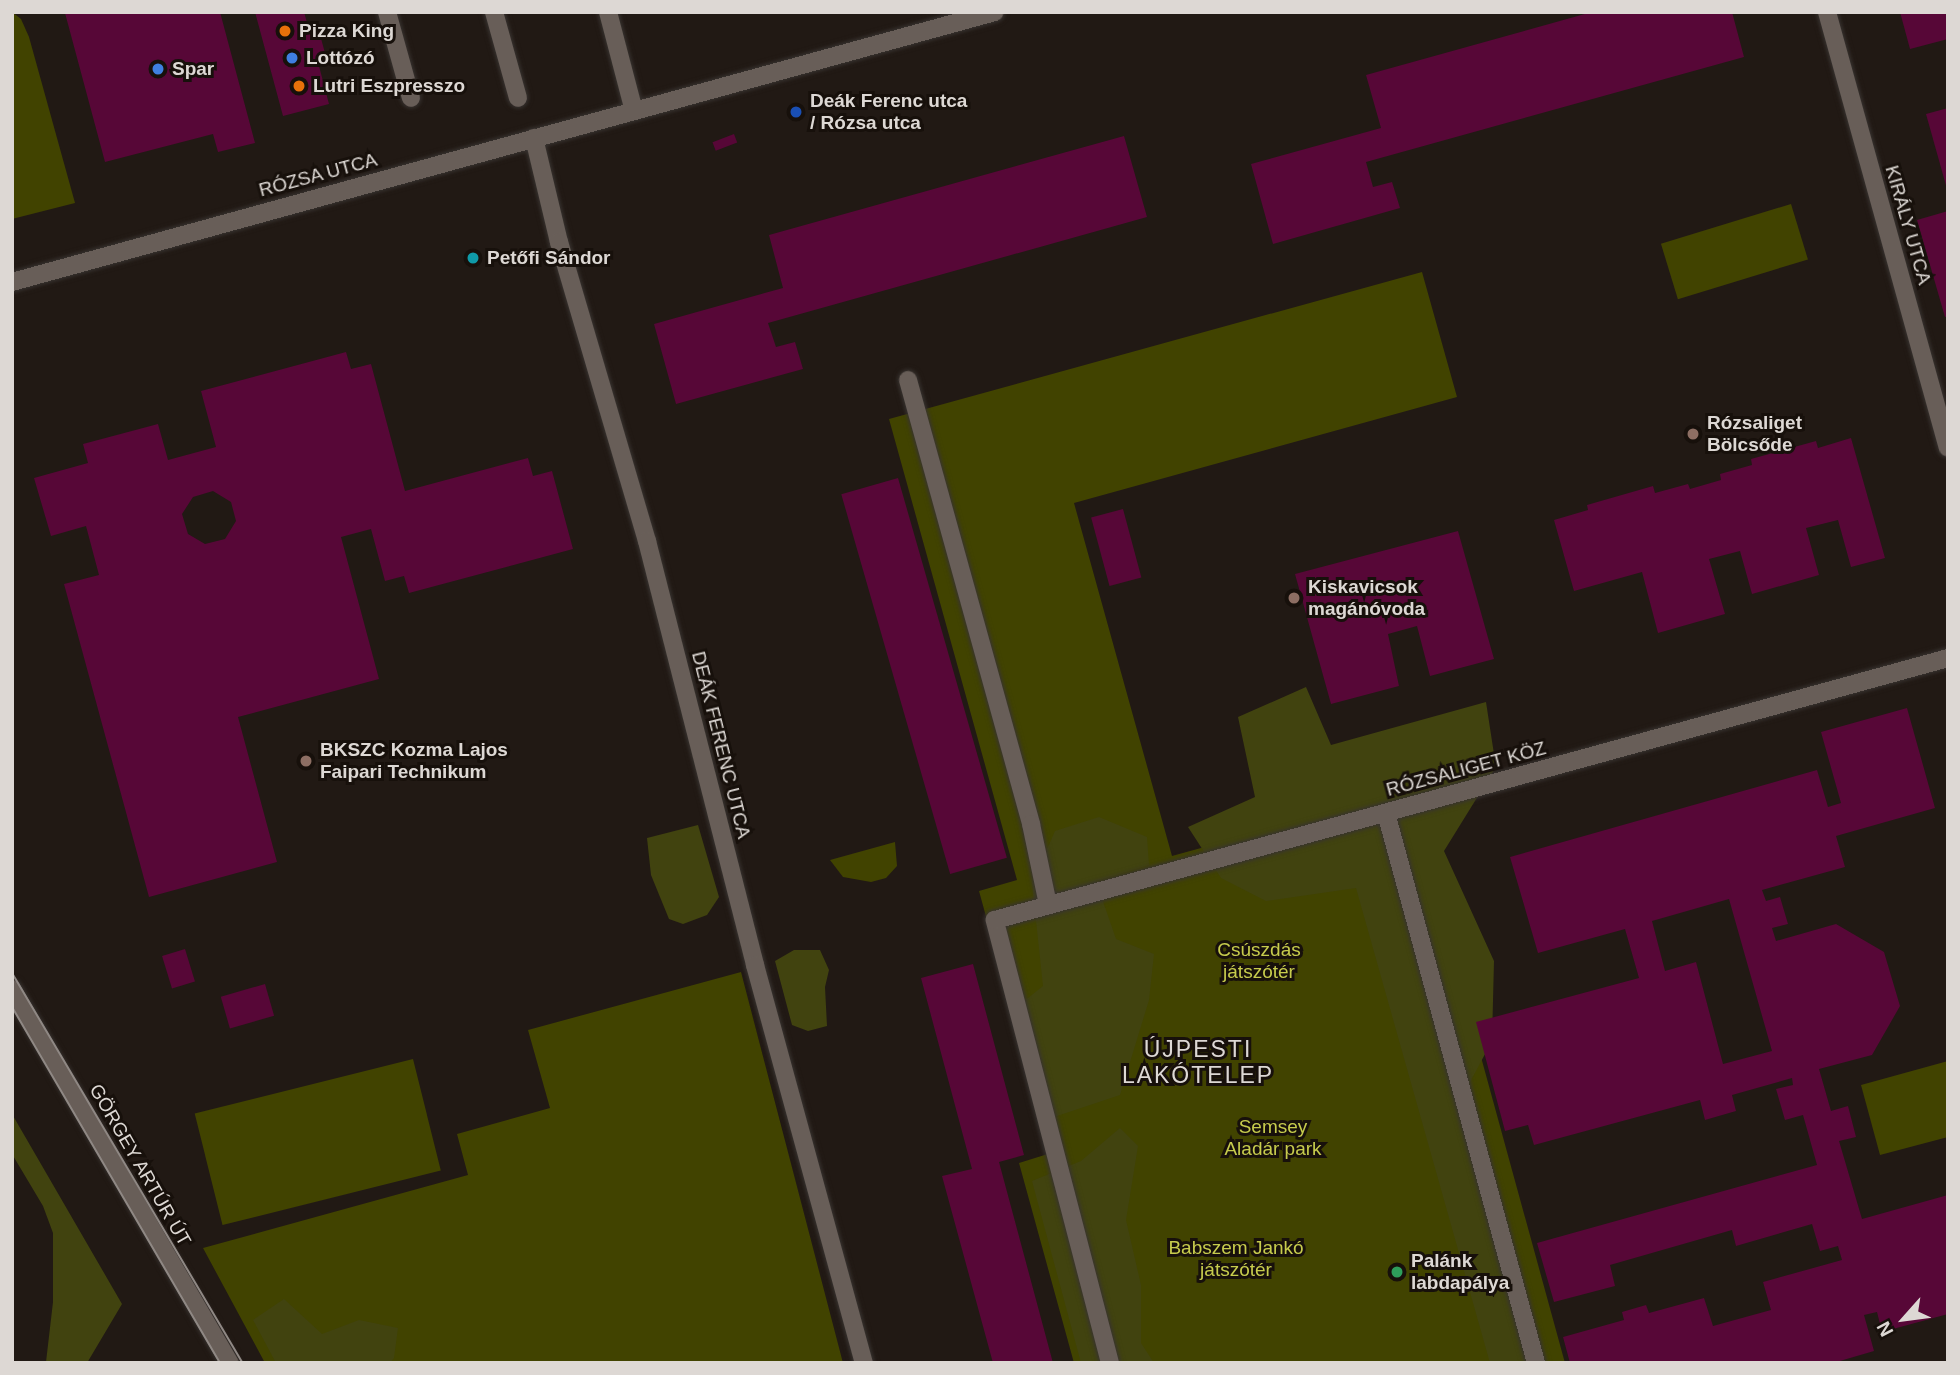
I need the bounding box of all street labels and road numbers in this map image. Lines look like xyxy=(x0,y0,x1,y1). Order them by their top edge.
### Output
street label: RÓZSA UTCA xyxy=(256,148,380,202)
street label: KIRÁLY UTCA xyxy=(1880,163,1936,287)
street label: DEÁK FERENC UTCA xyxy=(687,649,755,841)
street label: RÓZSALIGET KÖZ xyxy=(1384,737,1548,801)
street label: GÖRGEY ARTÚR ÚT xyxy=(84,1079,196,1251)

